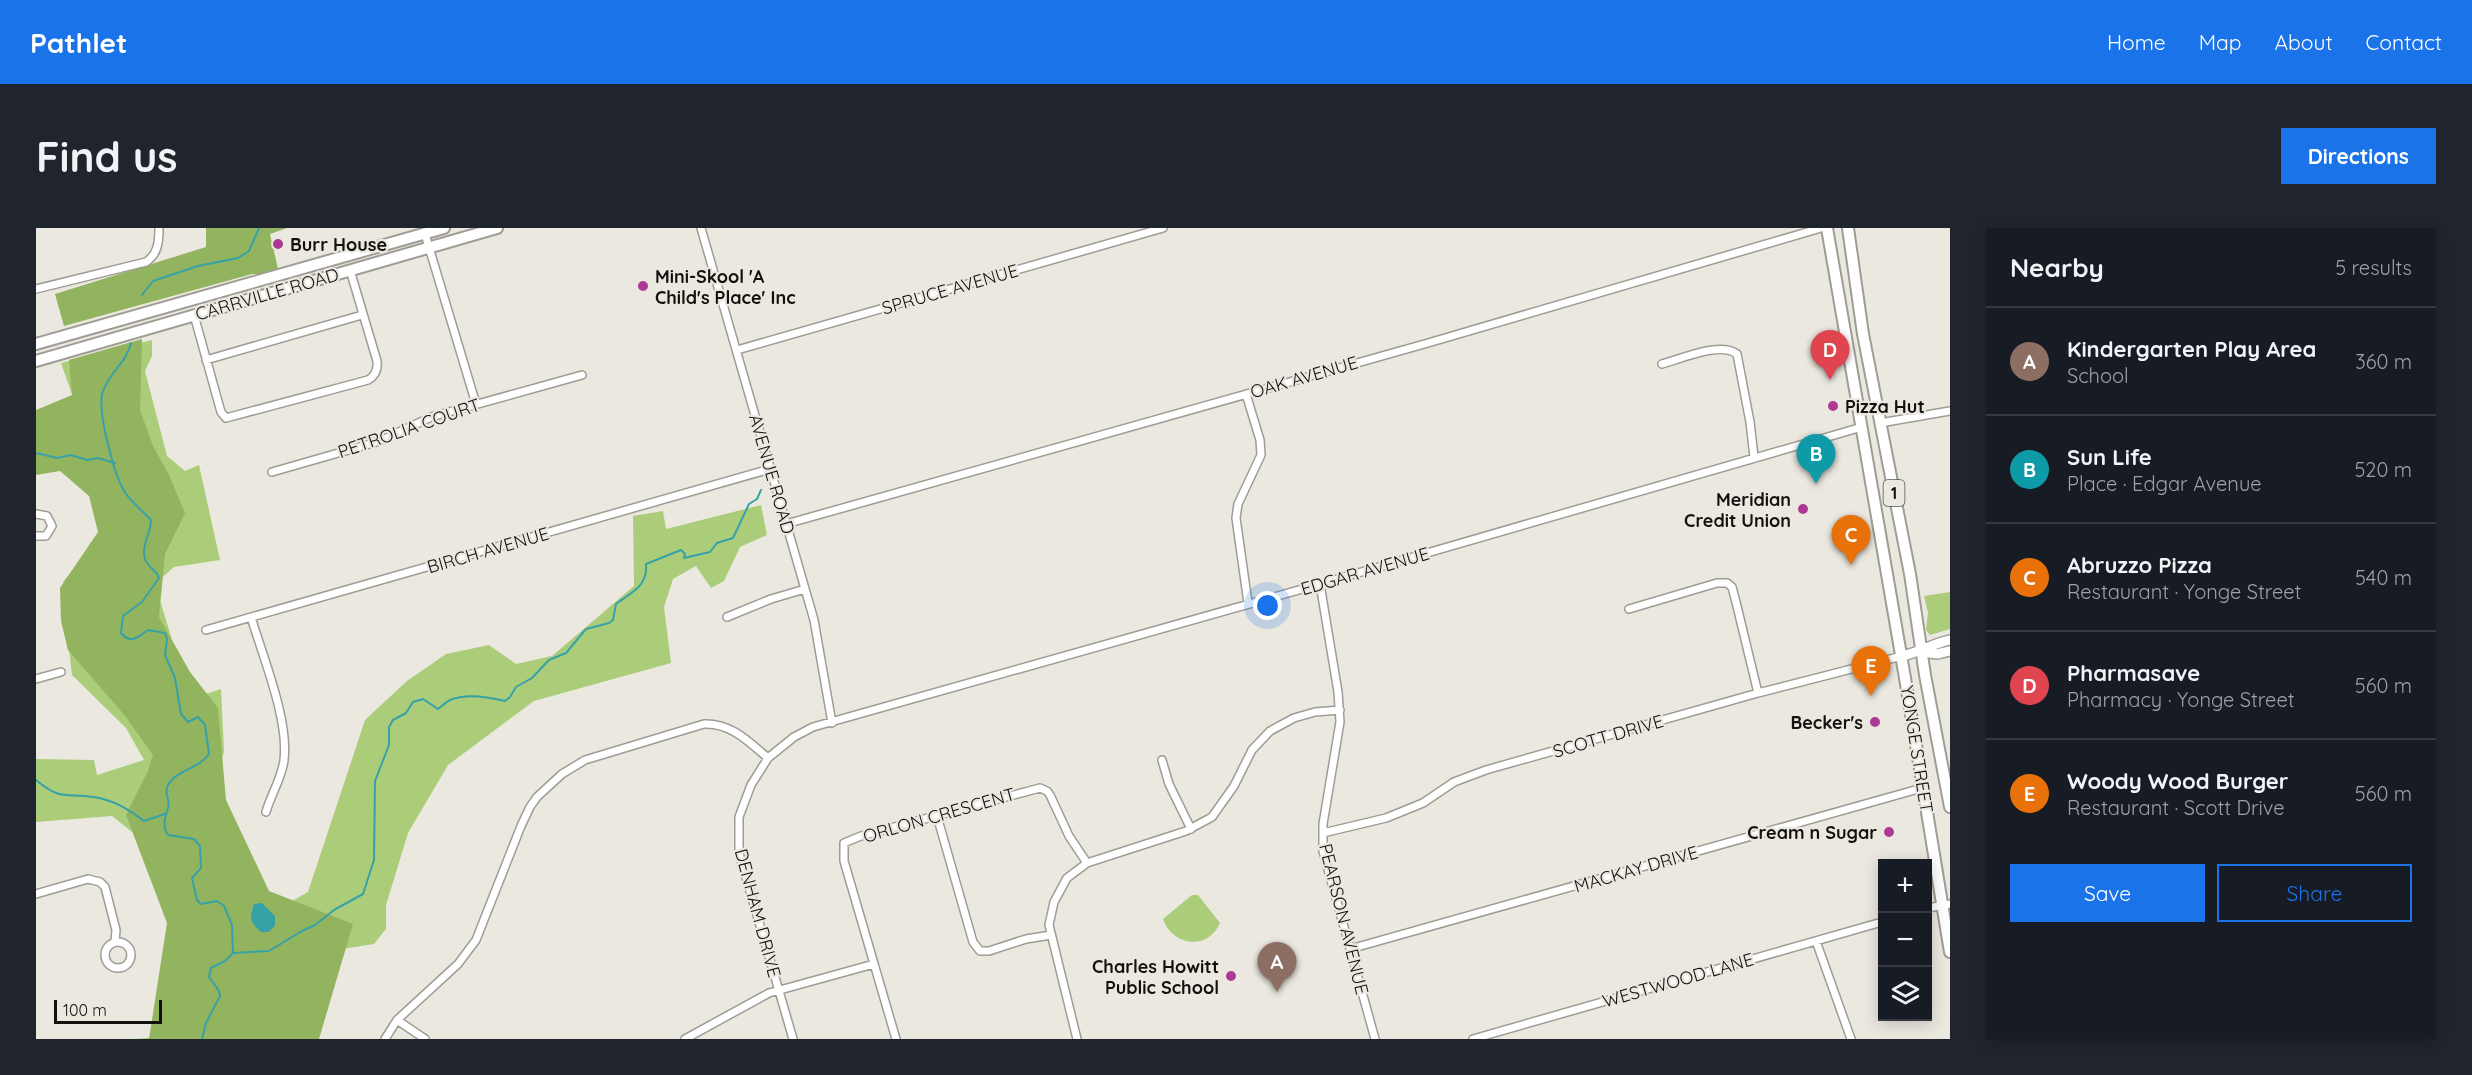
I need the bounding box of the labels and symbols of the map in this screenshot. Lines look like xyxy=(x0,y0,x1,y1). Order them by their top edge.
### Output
place label: Burr House xyxy=(290,233,387,256)
marker: Burr House xyxy=(271,237,285,251)
street label: SPRUCE AVENUE xyxy=(879,259,1021,319)
street label: CARRVILLE ROAD xyxy=(193,263,341,325)
place label: Mini-Skool 'A Child's Place' Inc xyxy=(655,265,796,309)
marker: Mini-Skool 'A Child's Place' Inc xyxy=(636,279,650,293)
pin: D xyxy=(1810,330,1850,380)
street label: OAK AVENUE xyxy=(1248,351,1360,403)
street label: PETROLIA COURT xyxy=(335,393,483,463)
place label: Pizza Hut xyxy=(1845,395,1925,418)
marker: Pizza Hut xyxy=(1826,399,1840,413)
street label: AVENUE ROAD xyxy=(744,412,800,537)
pin: B xyxy=(1796,434,1836,484)
road number: 1 xyxy=(1884,480,1904,506)
place label: Meridian Credit Union xyxy=(1684,488,1791,532)
marker: Meridian Credit Union xyxy=(1796,502,1810,516)
pin: C xyxy=(1832,516,1870,565)
street label: BIRCH AVENUE xyxy=(424,522,552,578)
street label: EDGAR AVENUE xyxy=(1298,542,1432,600)
your location xyxy=(1253,591,1282,620)
pin: E xyxy=(1852,646,1890,696)
street label: YONGE STREET xyxy=(1896,684,1938,814)
street label: SCOTT DRIVE xyxy=(1550,709,1666,763)
place label: Becker's xyxy=(1790,711,1863,734)
marker: Becker's xyxy=(1868,715,1882,729)
street label: ORLON CRESCENT xyxy=(860,782,1018,848)
place label: Cream n Sugar xyxy=(1747,821,1877,844)
marker: Cream n Sugar xyxy=(1882,825,1896,839)
street label: MACKAY DRIVE xyxy=(1571,840,1701,898)
street label: PEARSON AVENUE xyxy=(1314,841,1374,997)
street label: DENHAM DRIVE xyxy=(730,846,786,980)
pin: A xyxy=(1258,942,1296,992)
street label: WESTWOOD LANE xyxy=(1600,947,1756,1013)
place label: Charles Howitt Public School xyxy=(1092,955,1219,999)
marker: Charles Howitt Public School xyxy=(1224,969,1238,983)
scale bar xyxy=(54,997,162,1024)

